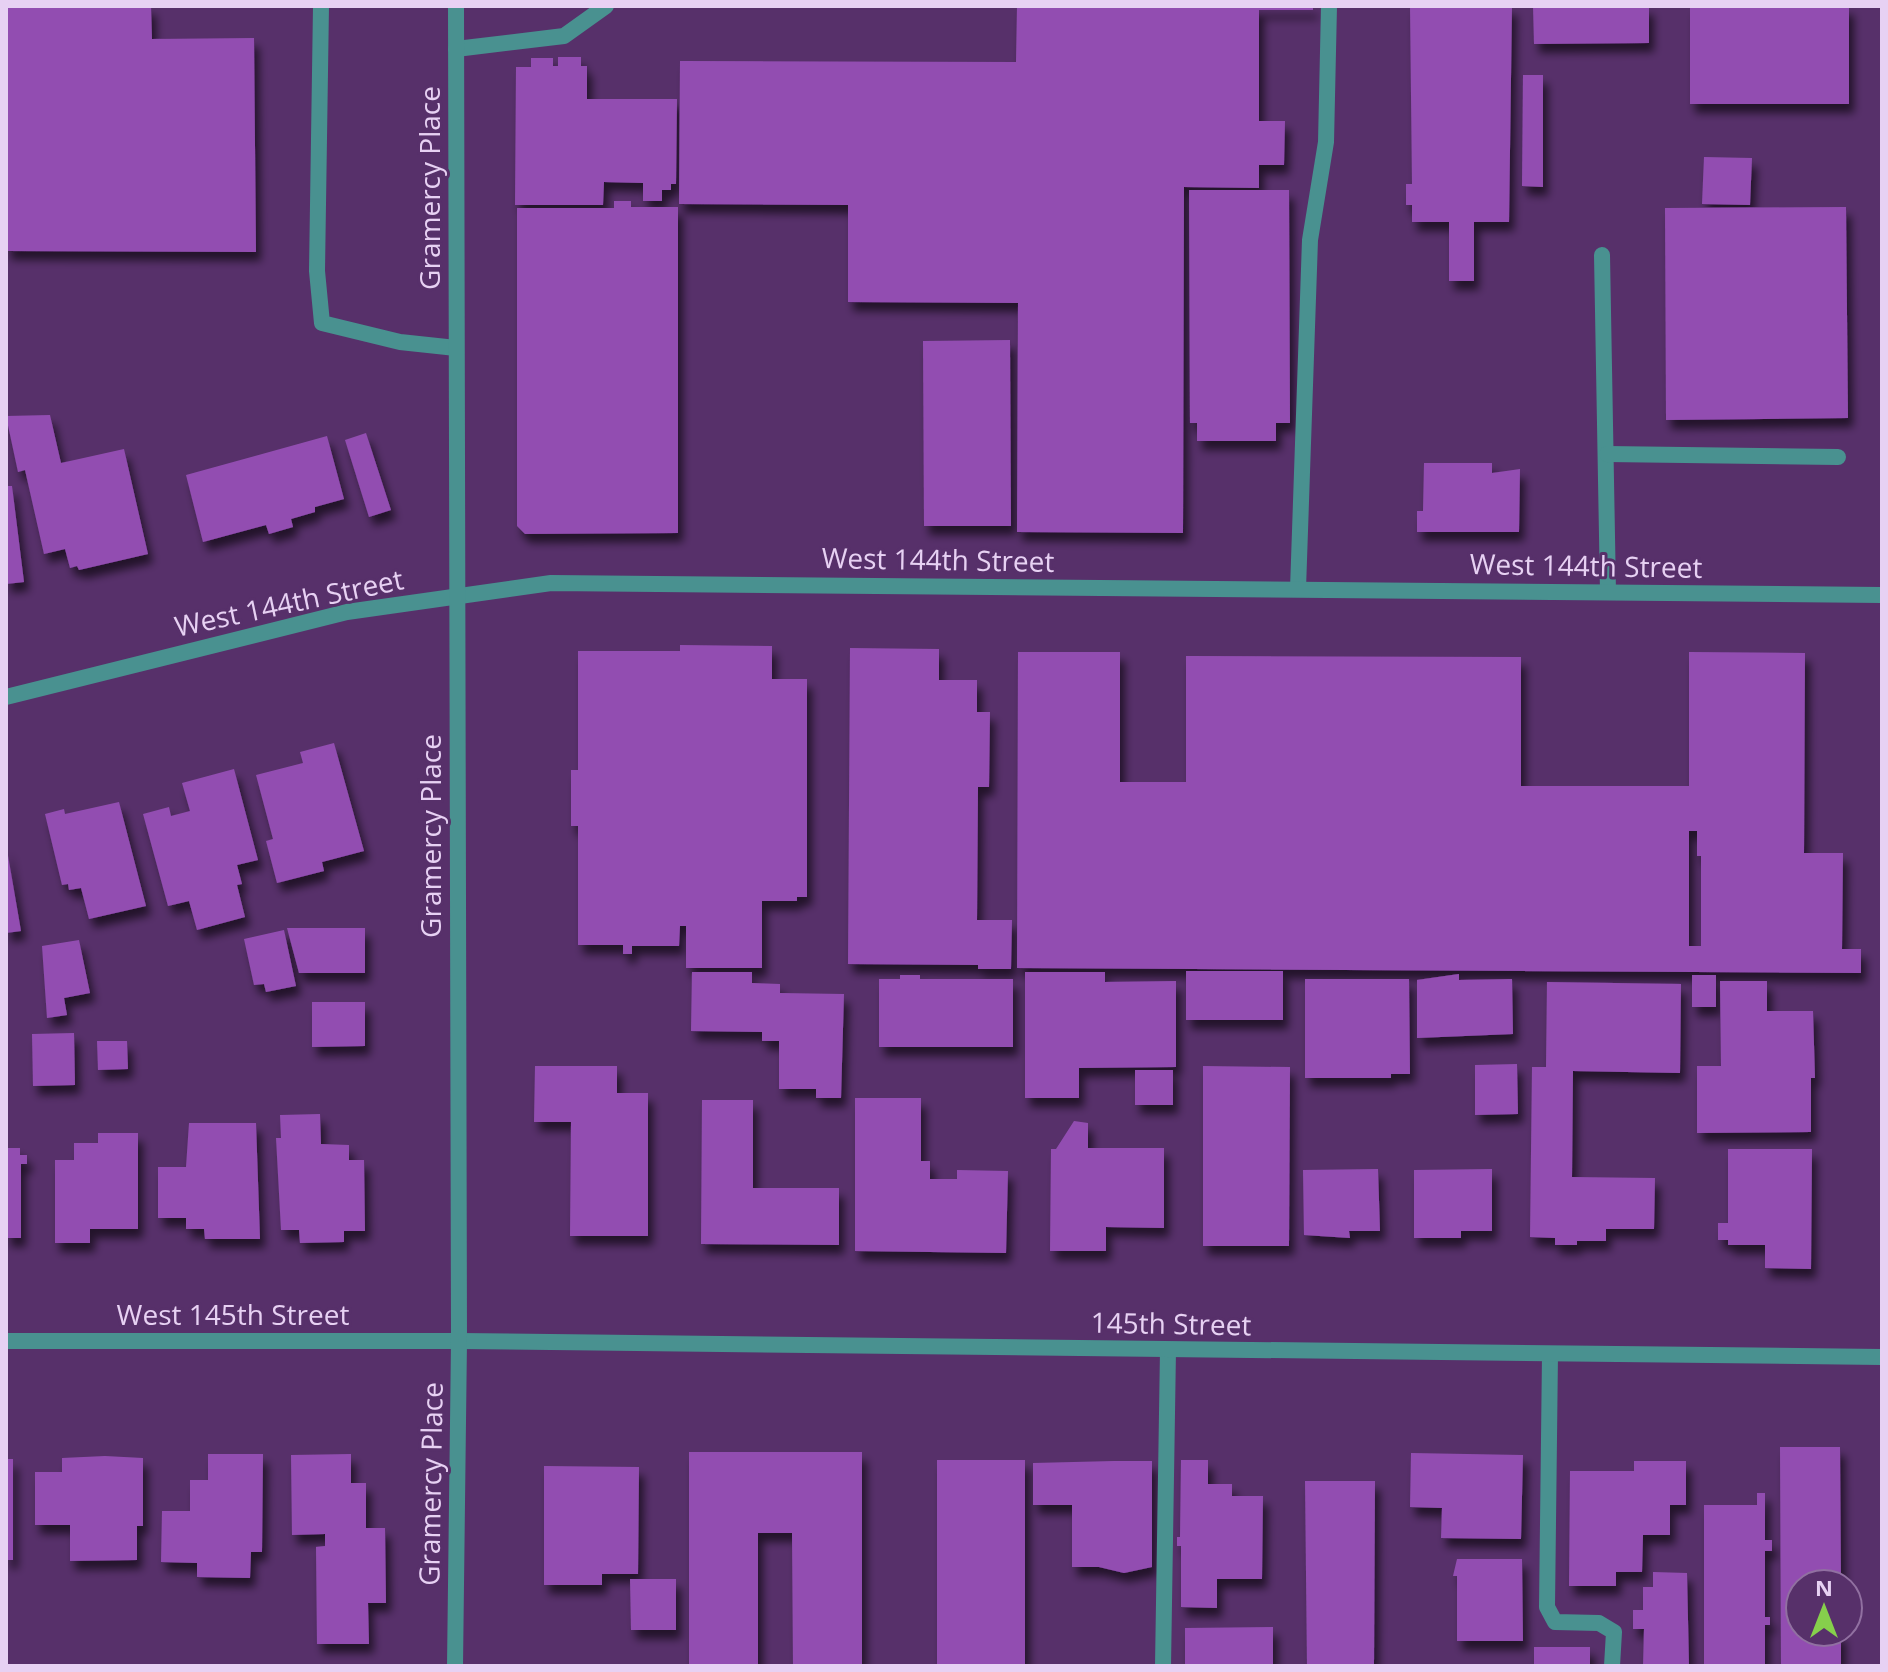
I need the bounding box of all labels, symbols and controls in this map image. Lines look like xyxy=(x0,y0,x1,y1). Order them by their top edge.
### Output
street label: Gramercy Place xyxy=(410,86,448,290)
street label: West 144th Street xyxy=(821,538,1055,580)
street label: West 144th Street xyxy=(1469,544,1703,586)
street label: West 144th Street xyxy=(171,559,407,645)
street label: Gramercy Place xyxy=(411,734,449,938)
street label: West 145th Street xyxy=(117,1295,349,1333)
street label: 145th Street xyxy=(1090,1303,1252,1343)
street label: Gramercy Place xyxy=(409,1382,451,1586)
north arrow xyxy=(1784,1568,1864,1648)
text: N xyxy=(1815,1572,1833,1602)

